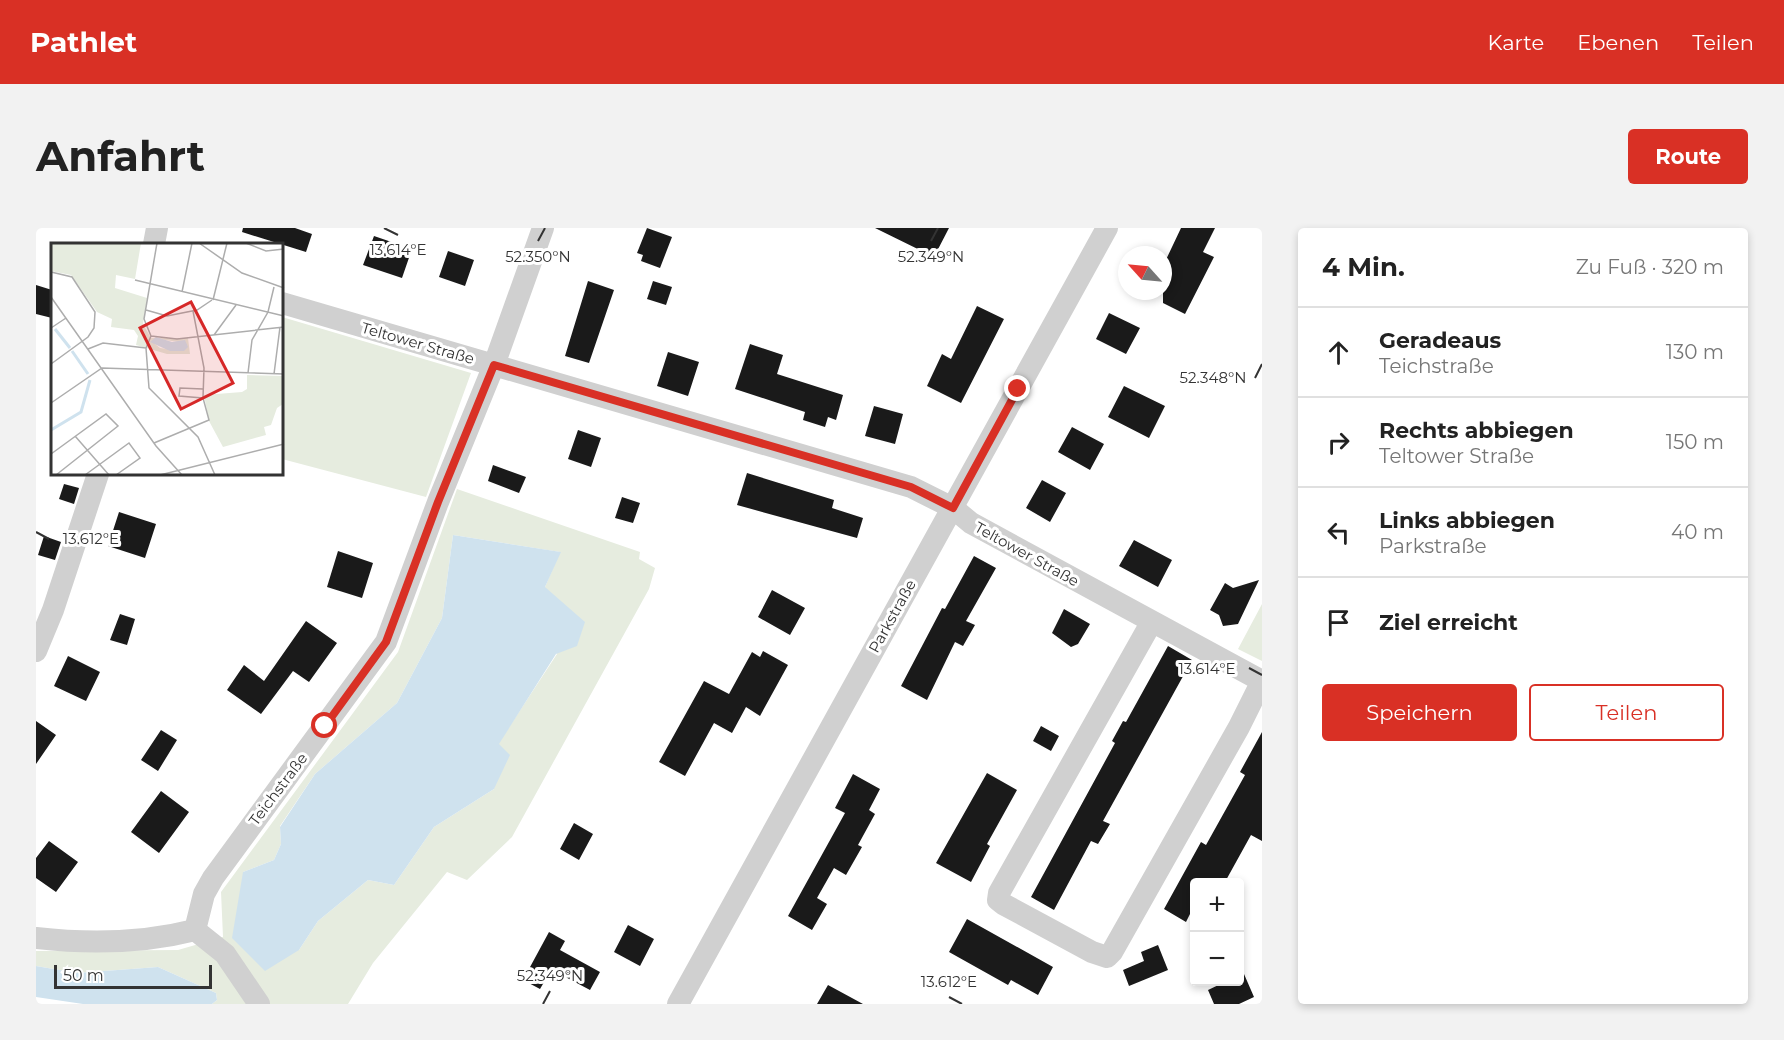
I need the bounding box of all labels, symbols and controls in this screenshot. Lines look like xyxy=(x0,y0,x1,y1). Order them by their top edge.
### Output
text: Pathlet xyxy=(30,25,137,59)
text: Karte xyxy=(1488,30,1544,55)
text: Ebenen xyxy=(1577,30,1659,55)
text: Teilen xyxy=(1692,30,1754,55)
button: Route xyxy=(1628,129,1748,184)
text: Anfahrt xyxy=(36,130,205,182)
text: 13.614°E xyxy=(369,240,427,259)
inset map xyxy=(51,243,284,476)
north arrow xyxy=(1118,246,1172,300)
text: 52.350°N xyxy=(505,247,571,266)
text: 52.349°N xyxy=(898,247,964,266)
text: 4 Min. xyxy=(1322,251,1405,283)
text: Zu Fuß · 320 m xyxy=(1576,255,1724,279)
street label: Teltower Straße xyxy=(359,318,477,368)
text: Geradeaus xyxy=(1379,327,1501,354)
icon: ahead xyxy=(1322,336,1355,369)
text: 130 m xyxy=(1666,340,1724,364)
text: Teichstraße xyxy=(1379,354,1494,378)
text: 52.348°N xyxy=(1180,368,1247,387)
route end xyxy=(1004,375,1030,401)
text: Rechts abbiegen xyxy=(1379,417,1574,444)
icon: right xyxy=(1322,426,1355,459)
text: 150 m xyxy=(1666,430,1724,454)
text: Teltower Straße xyxy=(1379,444,1534,468)
text: Links abbiegen xyxy=(1379,507,1555,534)
icon: left xyxy=(1322,516,1355,549)
street label: Teltower Straße xyxy=(972,517,1082,591)
text: 40 m xyxy=(1671,520,1724,544)
text: 13.612°E xyxy=(63,529,119,548)
text: Parkstraße xyxy=(1379,534,1487,558)
street label: Parkstraße xyxy=(864,576,920,656)
icon: arrive xyxy=(1322,606,1355,639)
text: Ziel erreicht xyxy=(1379,609,1518,636)
text: 13.614°E xyxy=(1178,659,1236,678)
button: Speichern xyxy=(1322,684,1517,741)
button: Teilen xyxy=(1529,684,1724,741)
route start xyxy=(311,712,337,738)
street label: Teichstraße xyxy=(245,749,311,829)
map controls xyxy=(1190,878,1244,986)
button: + xyxy=(1190,878,1244,932)
button: − xyxy=(1190,932,1244,986)
scale bar xyxy=(54,962,212,990)
text: 50 m xyxy=(63,966,104,985)
text: 52.349°N xyxy=(517,966,583,985)
text: 13.612°E xyxy=(921,972,977,991)

